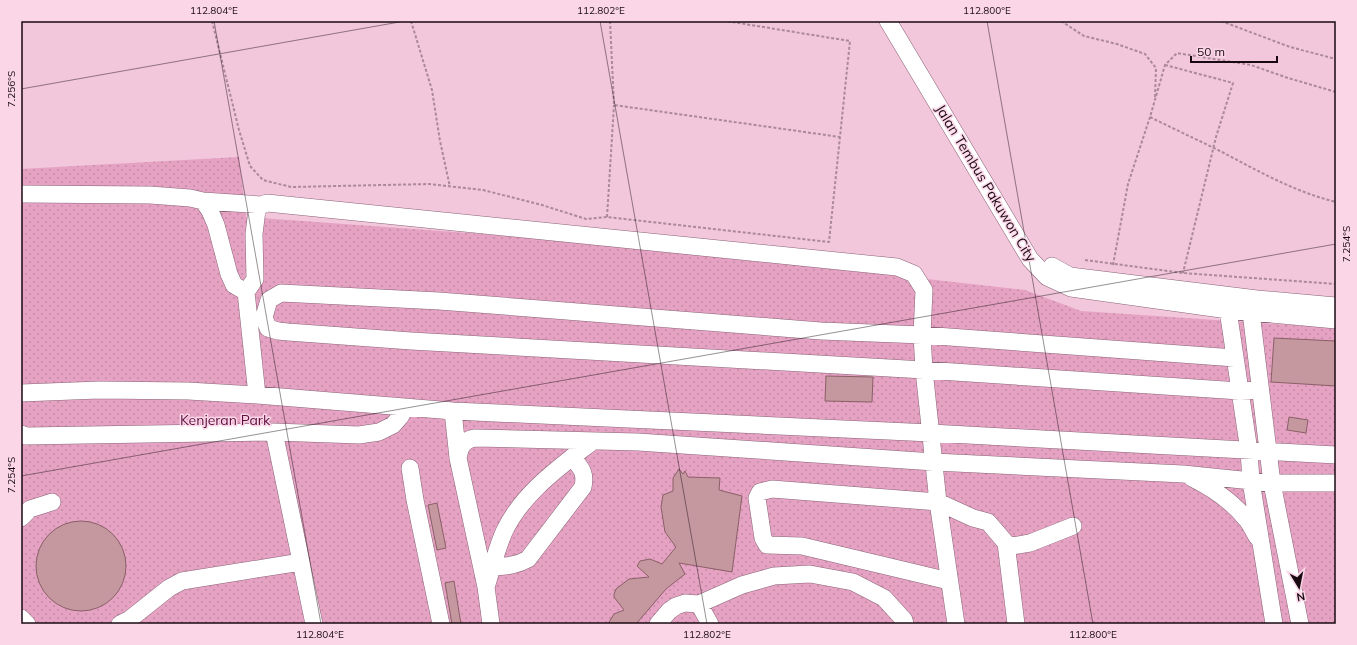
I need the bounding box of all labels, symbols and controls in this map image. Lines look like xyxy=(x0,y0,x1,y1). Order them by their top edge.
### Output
text: 112.804°E xyxy=(190,4,238,17)
text: 112.802°E xyxy=(577,4,625,17)
text: 112.800°E xyxy=(963,4,1011,17)
scale bar xyxy=(1191,38,1277,64)
text: 50 m xyxy=(1197,44,1225,59)
text: 7.256°S xyxy=(5,71,18,107)
street label: Jalan Tembus Pakuwon City xyxy=(932,101,1041,266)
text: 7.254°S xyxy=(1340,226,1353,262)
park label: Kenjeran Park xyxy=(180,411,271,429)
text: 7.254°S xyxy=(5,457,18,493)
north arrow xyxy=(1279,567,1319,607)
text: N xyxy=(1295,589,1306,604)
text: 112.804°E xyxy=(296,628,344,641)
text: 112.802°E xyxy=(683,628,731,641)
text: 112.800°E xyxy=(1069,628,1117,641)

